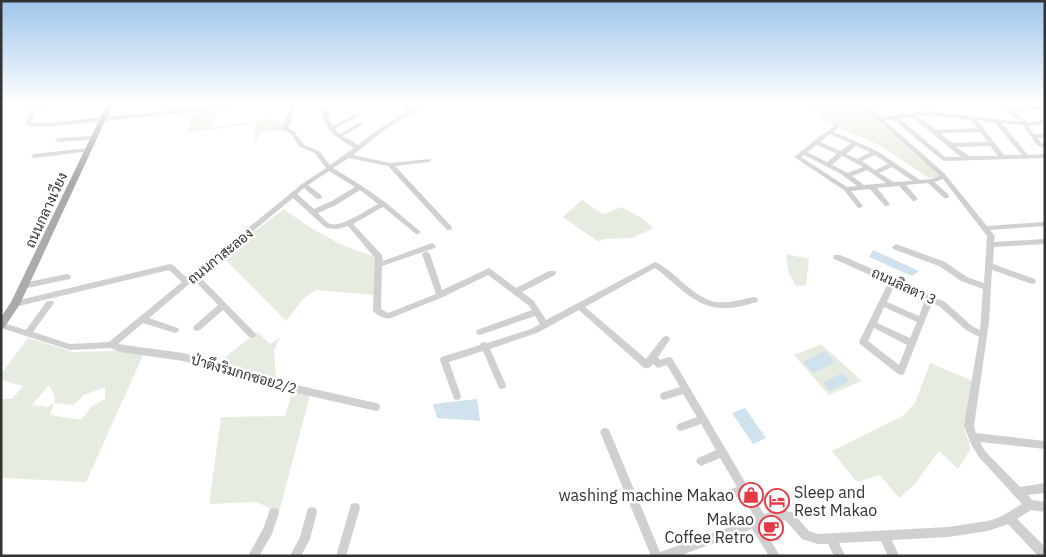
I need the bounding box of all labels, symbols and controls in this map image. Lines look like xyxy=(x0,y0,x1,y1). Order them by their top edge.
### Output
street label: ถนนกลางเวียง xyxy=(21,169,71,251)
street label: ถนนกาสะลอง xyxy=(184,224,256,288)
street label: ถนนลิลตา 3 xyxy=(869,263,939,309)
street label: ป่าตึงริมกกซอย2/2 xyxy=(189,350,299,398)
shop icon: washing machine Makao xyxy=(738,482,764,508)
place label: Sleep and Rest Makao xyxy=(794,482,877,520)
place label: washing machine Makao xyxy=(558,485,734,505)
hotel icon: Sleep and Rest Makao xyxy=(764,488,790,514)
place label: Makao Coffee Retro xyxy=(664,509,754,547)
cafe icon: Makao Coffee Retro xyxy=(758,515,784,541)

